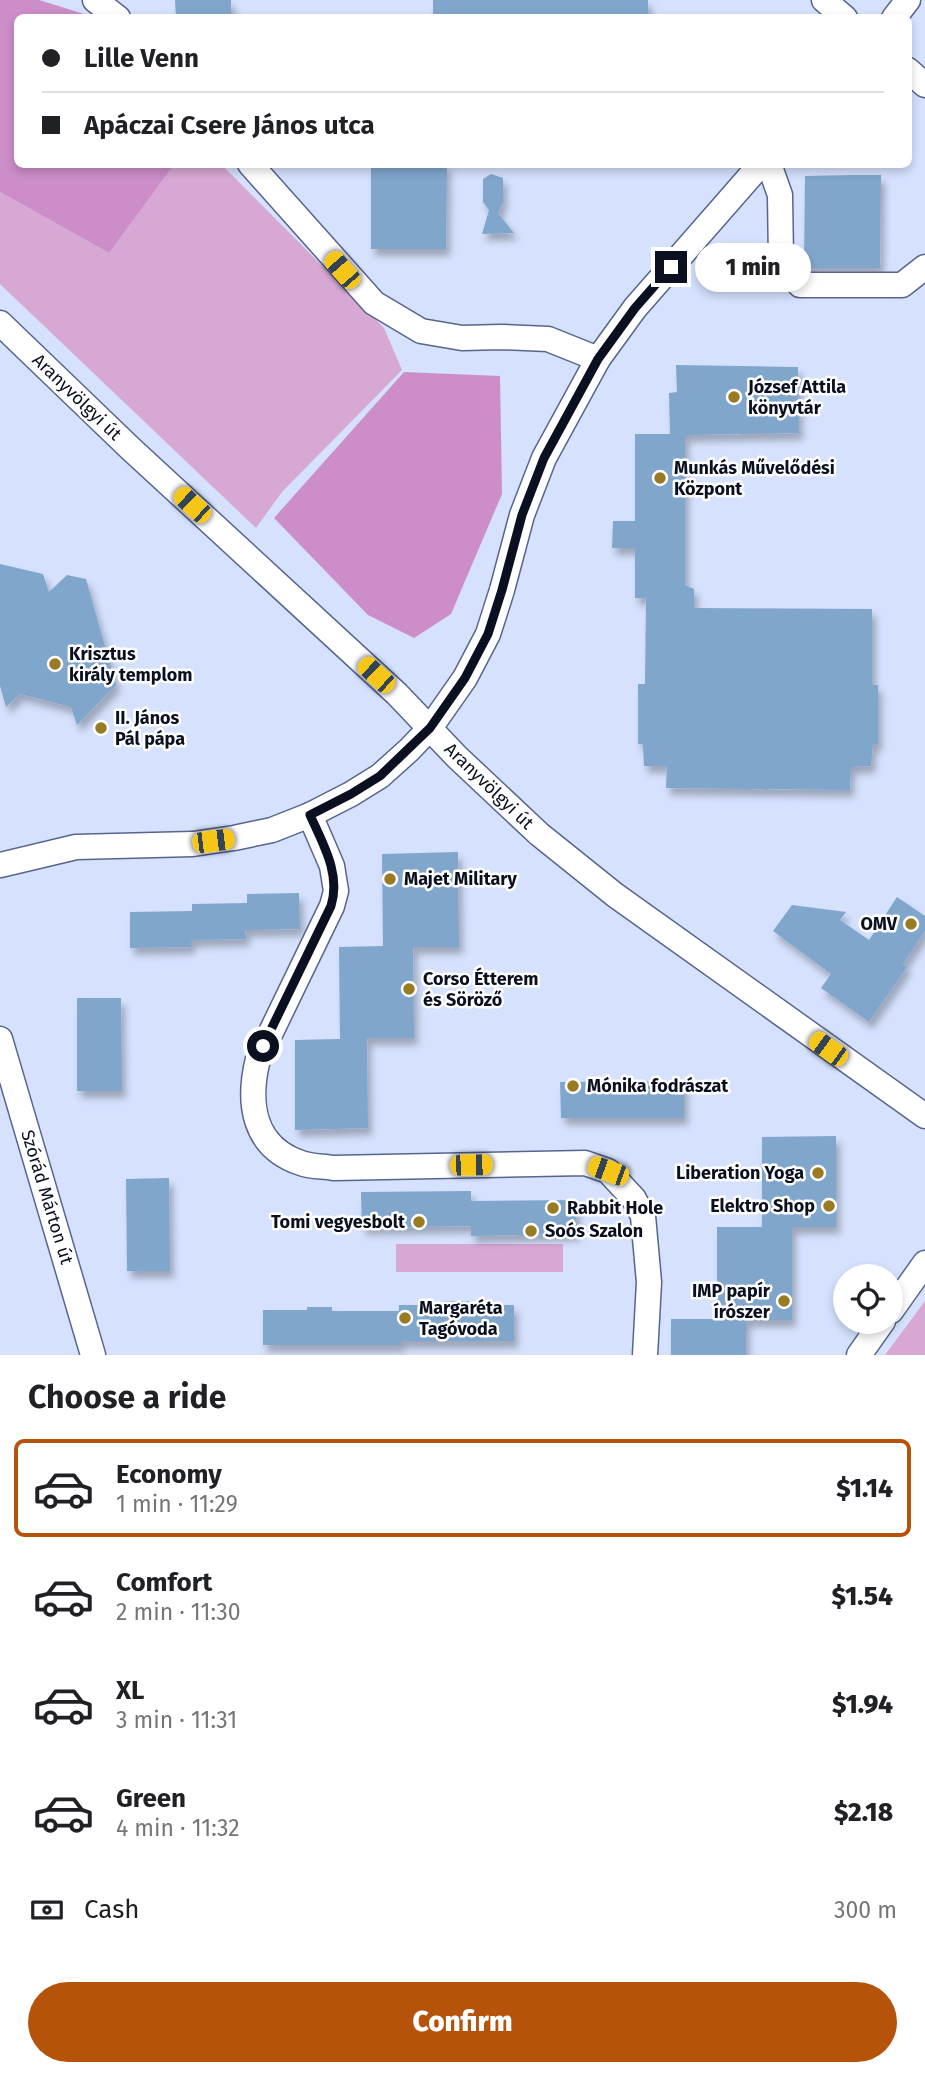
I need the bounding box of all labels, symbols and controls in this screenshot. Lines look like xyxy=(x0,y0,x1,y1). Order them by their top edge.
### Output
text: Lille Venn xyxy=(84,43,199,74)
text: Apáczai Csere János utca xyxy=(84,110,375,141)
callout: 1 min xyxy=(696,243,811,292)
car xyxy=(321,247,364,293)
route end xyxy=(655,251,687,283)
text: 1 min xyxy=(725,253,781,281)
street label: Aranyvölgyi út xyxy=(28,349,126,445)
place label: József Attila könyvtár xyxy=(747,376,846,419)
marker: József Attila könyvtár xyxy=(726,389,742,405)
place label: Munkás Művelődési Központ xyxy=(674,457,835,500)
marker: Munkás Művelődési Központ xyxy=(652,470,668,486)
car xyxy=(170,483,215,527)
place label: Krisztus király templom xyxy=(69,643,193,686)
car xyxy=(354,653,399,697)
marker: Krisztus király templom xyxy=(47,656,63,672)
place label: II. János Pál pápa xyxy=(115,707,185,750)
marker: II. János Pál pápa xyxy=(93,720,109,736)
street label: Aranyvölgyi út xyxy=(440,738,538,834)
car xyxy=(191,828,236,854)
place label: Majet Military xyxy=(404,868,517,890)
marker: Majet Military xyxy=(382,871,398,887)
place label: OMV xyxy=(860,913,898,935)
marker: OMV xyxy=(903,916,919,932)
place label: Corso Étterem és Söröző xyxy=(423,967,538,1011)
marker: Corso Étterem és Söröző xyxy=(401,981,417,997)
car xyxy=(805,1028,852,1070)
route start xyxy=(247,1030,279,1062)
place label: Mónika fodrászat xyxy=(587,1075,729,1097)
marker: Mónika fodrászat xyxy=(565,1078,581,1094)
street label: Szórád Márton út xyxy=(16,1127,78,1267)
car xyxy=(450,1154,493,1176)
car xyxy=(585,1154,632,1188)
place label: Liberation Yoga xyxy=(676,1162,804,1184)
marker: Liberation Yoga xyxy=(810,1165,826,1181)
place label: Elektro Shop xyxy=(710,1195,815,1217)
place label: Rabbit Hole xyxy=(567,1197,663,1219)
marker: Elektro Shop xyxy=(821,1198,837,1214)
marker: Rabbit Hole xyxy=(545,1200,561,1216)
place label: Tomi vegyesbolt xyxy=(271,1211,406,1233)
marker: Tomi vegyesbolt xyxy=(411,1214,427,1230)
place label: Soós Szalon xyxy=(545,1220,643,1242)
marker: Soós Szalon xyxy=(523,1223,539,1239)
map controls xyxy=(833,1264,903,1334)
button: locate xyxy=(833,1264,903,1334)
place label: IMP papír írószer xyxy=(692,1280,771,1323)
marker: IMP papír írószer xyxy=(776,1293,792,1309)
place label: Margaréta Tagóvoda xyxy=(419,1297,503,1340)
marker: Margaréta Tagóvoda xyxy=(397,1310,413,1326)
text: Choose a ride xyxy=(28,1378,226,1416)
icon: car xyxy=(32,1457,95,1520)
text: Economy xyxy=(116,1459,222,1490)
text: $1.14 xyxy=(836,1473,893,1504)
text: 1 min · 11:29 xyxy=(116,1490,238,1518)
icon: car xyxy=(32,1565,95,1628)
text: Comfort xyxy=(116,1567,212,1598)
text: $1.54 xyxy=(832,1581,893,1612)
text: 2 min · 11:30 xyxy=(116,1598,241,1626)
icon: car xyxy=(32,1673,95,1736)
text: XL xyxy=(116,1675,144,1706)
text: $1.94 xyxy=(832,1689,893,1720)
text: 3 min · 11:31 xyxy=(116,1706,237,1734)
icon: car xyxy=(32,1781,95,1844)
text: Green xyxy=(116,1783,186,1814)
text: $2.18 xyxy=(834,1797,893,1828)
text: 4 min · 11:32 xyxy=(116,1814,240,1842)
icon: cash xyxy=(28,1891,66,1929)
text: Cash xyxy=(84,1894,140,1925)
text: 300 m xyxy=(834,1896,897,1924)
button: Confirm xyxy=(28,1982,897,2062)

